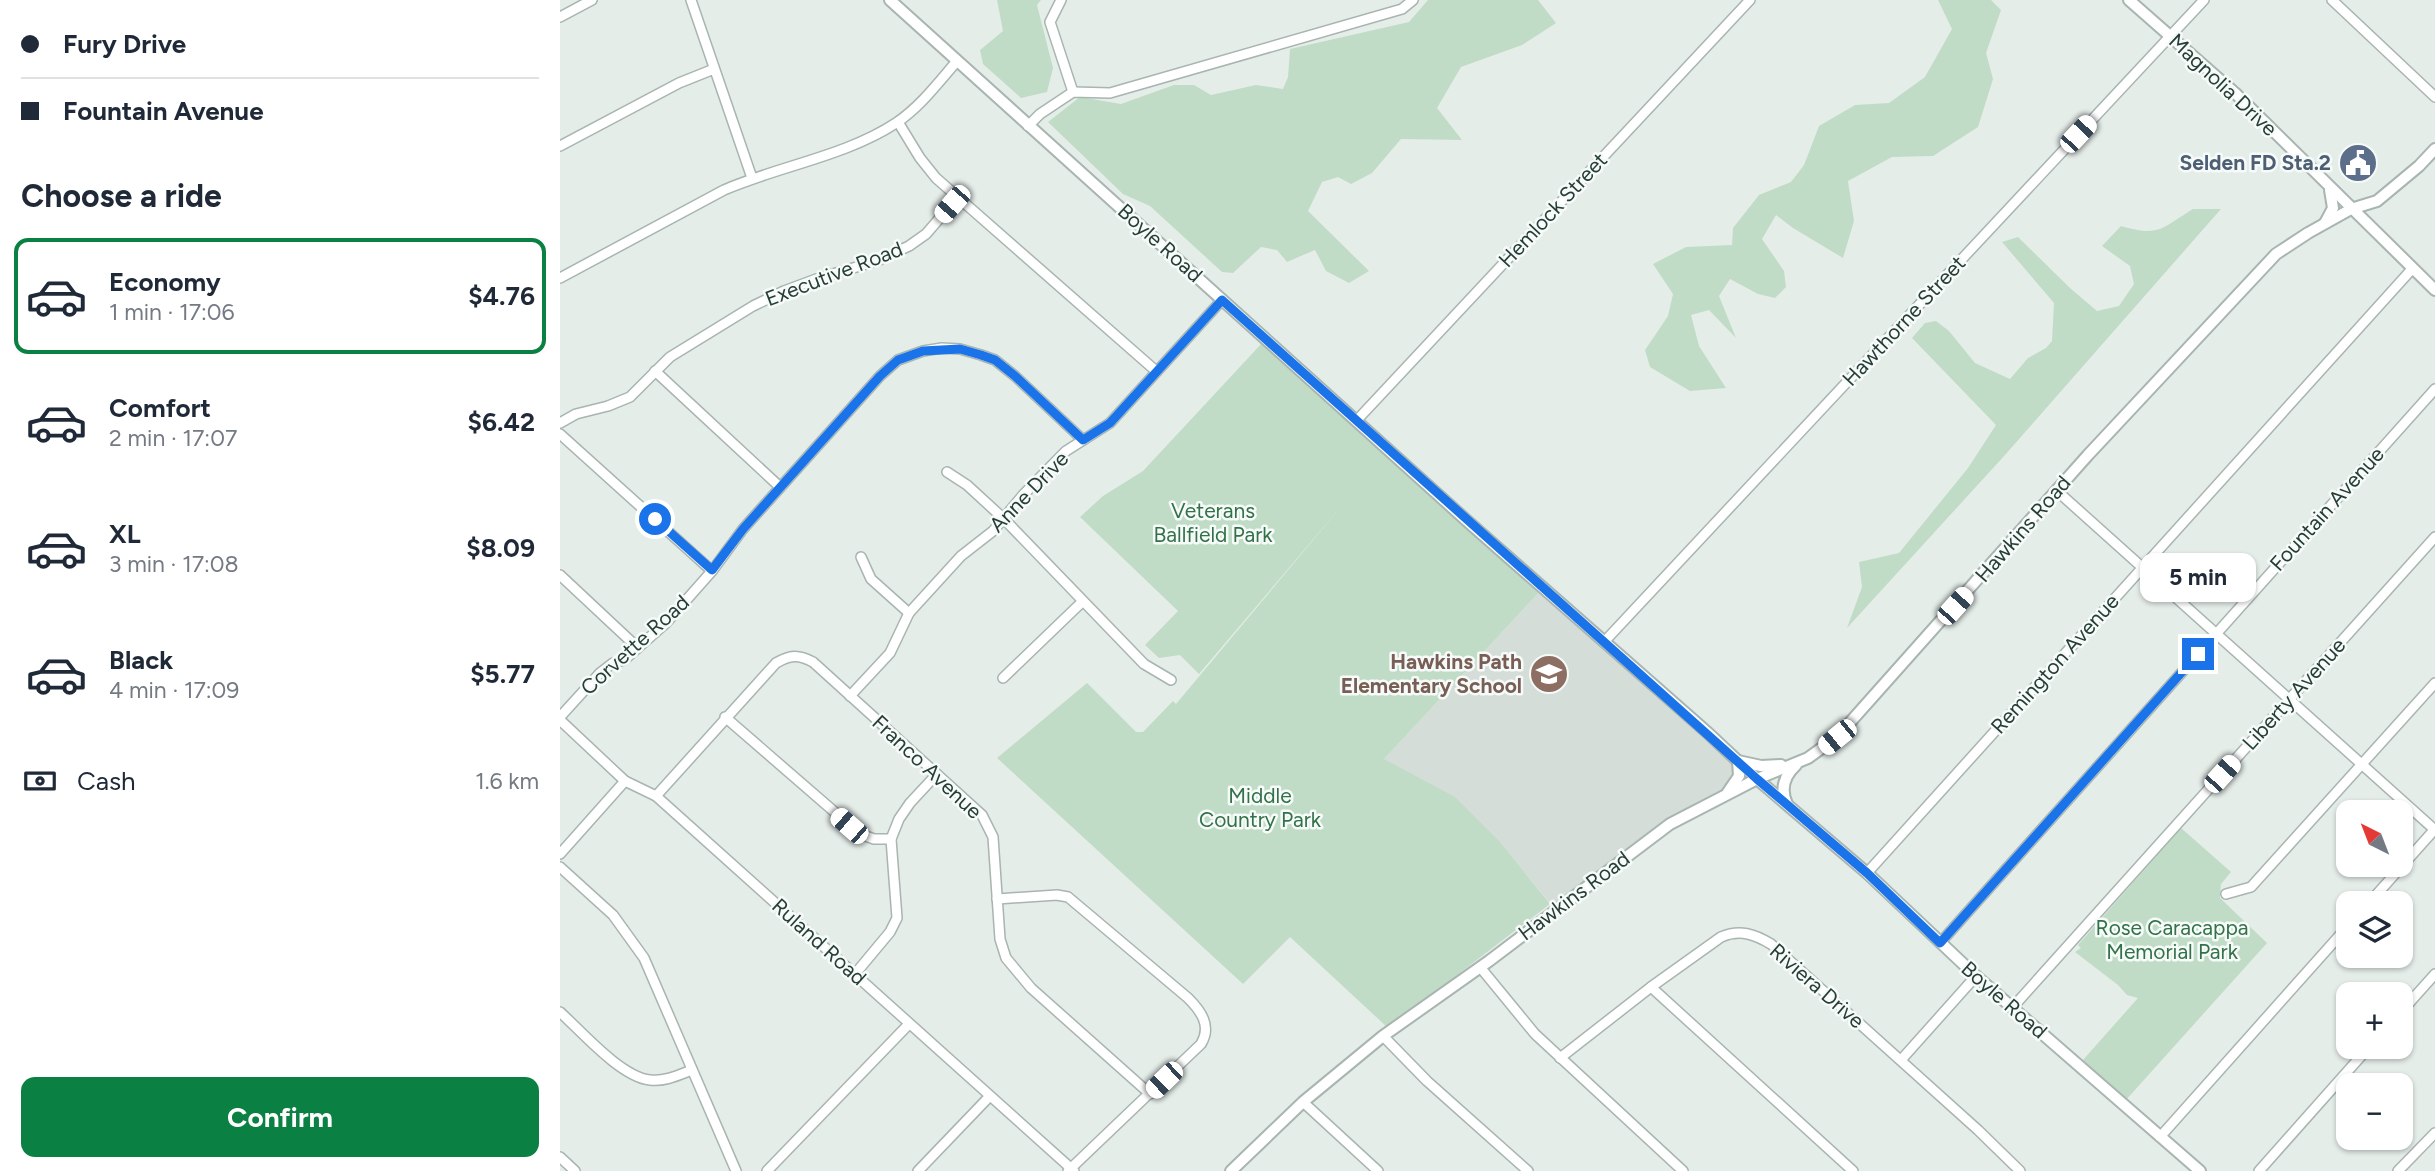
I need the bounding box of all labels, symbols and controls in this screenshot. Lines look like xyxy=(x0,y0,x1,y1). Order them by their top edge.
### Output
text: Fury Drive xyxy=(63,28,186,60)
street label: Magnolia Drive xyxy=(2164,28,2283,141)
text: Fountain Avenue xyxy=(63,95,264,127)
car xyxy=(2056,111,2101,157)
public building icon: Selden FD Sta.2 xyxy=(2337,142,2379,184)
street label: Hemlock Street xyxy=(1493,147,1612,272)
place label: Selden FD Sta.2 xyxy=(2180,150,2331,175)
text: Choose a ride xyxy=(21,177,222,215)
car xyxy=(931,181,974,227)
street label: Boyle Road xyxy=(1113,198,1208,287)
street label: Executive Road xyxy=(762,236,906,311)
street label: Hawthorne Street xyxy=(1837,250,1970,391)
icon: car xyxy=(25,265,88,328)
text: Economy xyxy=(109,266,221,298)
text: $4.76 xyxy=(468,280,535,312)
text: 1 min · 17:06 xyxy=(109,298,235,326)
icon: car xyxy=(25,391,88,454)
text: Comfort xyxy=(109,392,211,424)
text: $6.42 xyxy=(468,406,535,438)
text: 2 min · 17:07 xyxy=(109,424,237,452)
street label: Fountain Avenue xyxy=(2264,441,2389,576)
street label: Anne Drive xyxy=(984,446,1073,537)
street label: Hawkins Road xyxy=(1970,470,2076,587)
park label: Veterans Ballfield Park xyxy=(1154,498,1273,547)
route start xyxy=(639,503,671,535)
icon: car xyxy=(25,517,88,580)
text: XL xyxy=(109,518,141,550)
text: $8.09 xyxy=(466,532,535,564)
text: 3 min · 17:08 xyxy=(109,550,239,578)
callout: 5 min xyxy=(2140,552,2256,602)
text: 5 min xyxy=(2169,563,2227,591)
car xyxy=(1934,583,1977,629)
street label: Corvette Road xyxy=(575,589,694,700)
street label: Remington Avenue xyxy=(1985,589,2124,739)
street label: Liberty Avenue xyxy=(2237,633,2350,755)
route end xyxy=(2182,638,2214,670)
icon: car xyxy=(25,643,88,706)
text: Black xyxy=(109,644,173,676)
place label: Hawkins Path Elementary School xyxy=(1341,649,1522,698)
school or university icon: Hawkins Path Elementary School xyxy=(1528,653,1570,695)
text: $5.77 xyxy=(470,658,535,690)
text: 4 min · 17:09 xyxy=(109,676,239,704)
street label: Franco Avenue xyxy=(867,710,987,824)
car xyxy=(1815,716,1860,758)
car xyxy=(2201,751,2244,797)
icon: cash xyxy=(21,762,59,800)
text: Cash xyxy=(77,765,136,797)
text: 1.6 km xyxy=(475,767,539,795)
park label: Middle Country Park xyxy=(1199,783,1322,832)
north arrow xyxy=(2336,800,2413,877)
map controls xyxy=(2336,800,2413,1150)
car xyxy=(827,804,872,848)
street label: Hawkins Road xyxy=(1513,846,1634,946)
button: layers xyxy=(2336,891,2413,968)
street label: Ruland Road xyxy=(767,893,871,990)
park label: Rose Caracappa Memorial Park xyxy=(2095,915,2249,964)
street label: Riviera Drive xyxy=(1765,938,1870,1033)
street label: Boyle Road xyxy=(1956,956,2052,1044)
button: + xyxy=(2336,982,2413,1059)
car xyxy=(1142,1058,1187,1102)
button: − xyxy=(2336,1073,2413,1150)
button: Confirm xyxy=(21,1077,539,1157)

